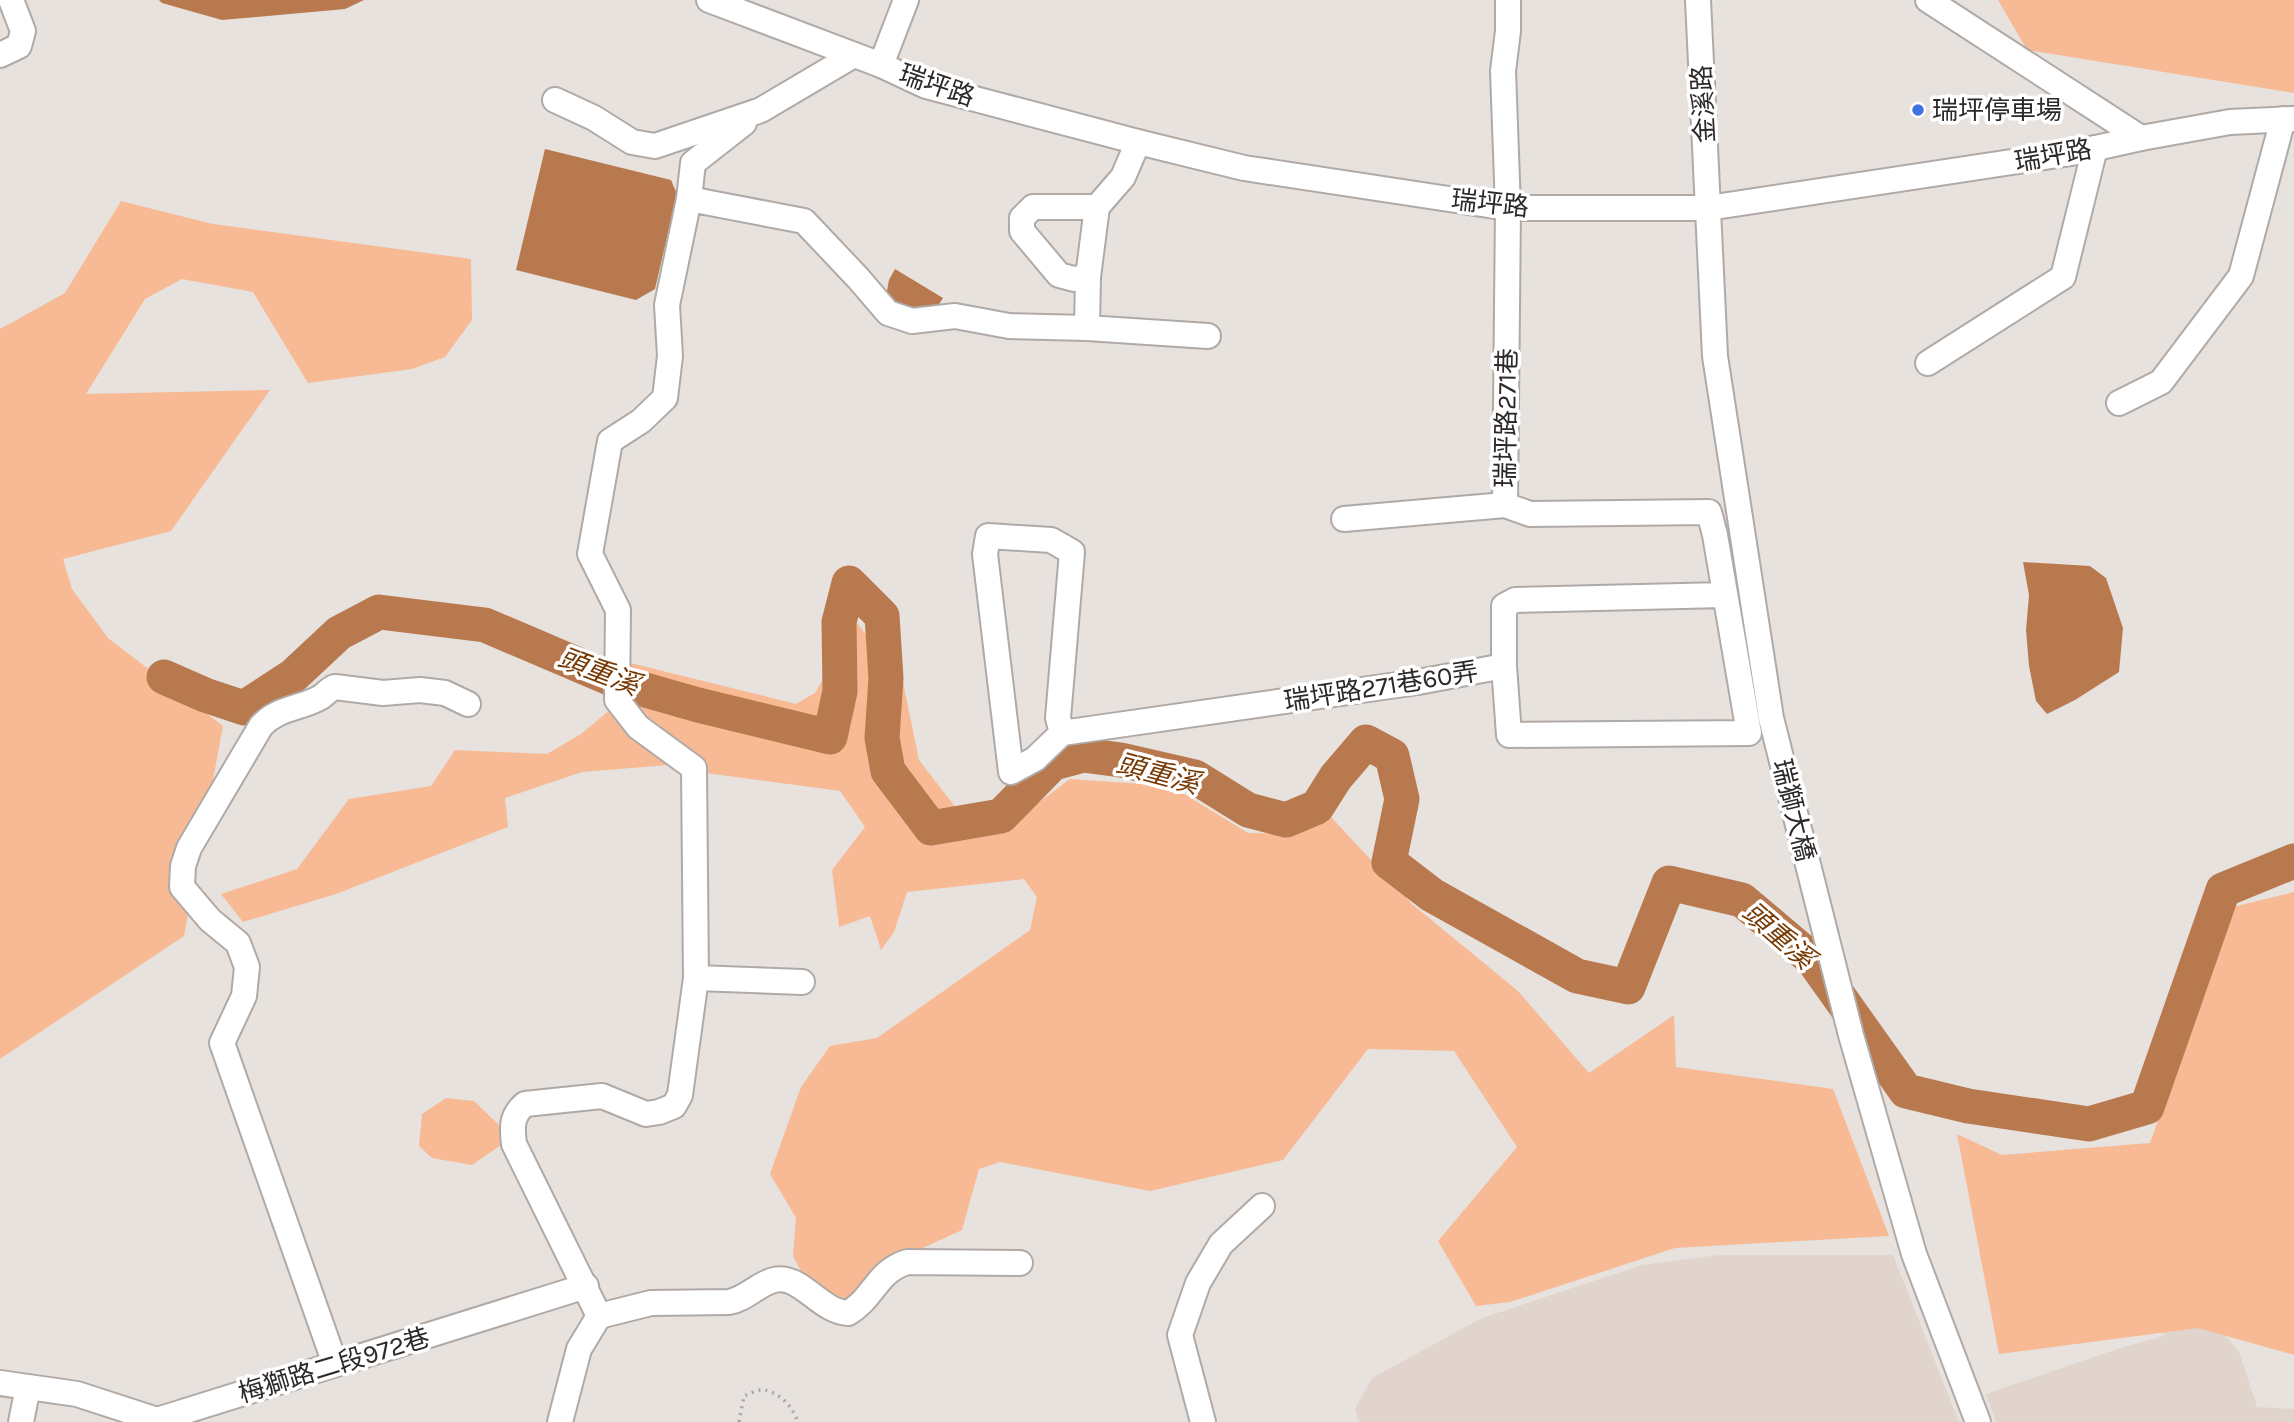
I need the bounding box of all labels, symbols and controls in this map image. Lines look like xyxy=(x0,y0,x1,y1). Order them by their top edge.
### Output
street label: 瑞坪路 xyxy=(895,58,979,113)
street label: 金溪路 xyxy=(1686,64,1721,144)
place label: 瑞坪停車場 xyxy=(1932,95,2062,126)
marker: 瑞坪停車場 xyxy=(1910,102,1926,118)
street label: 瑞坪路 xyxy=(2012,133,2094,178)
street label: 瑞坪路 xyxy=(1450,184,1530,223)
street label: 瑞坪路271巷 xyxy=(1490,348,1523,488)
water label: 頭重溪 xyxy=(554,641,648,703)
street label: 瑞坪路271巷60弄 xyxy=(1282,656,1480,717)
water label: 頭重溪 xyxy=(1113,747,1207,801)
street label: 瑞獅大橋 xyxy=(1766,756,1821,864)
water label: 頭重溪 xyxy=(1736,895,1824,978)
street label: 梅獅路二段972巷 xyxy=(235,1322,434,1409)

